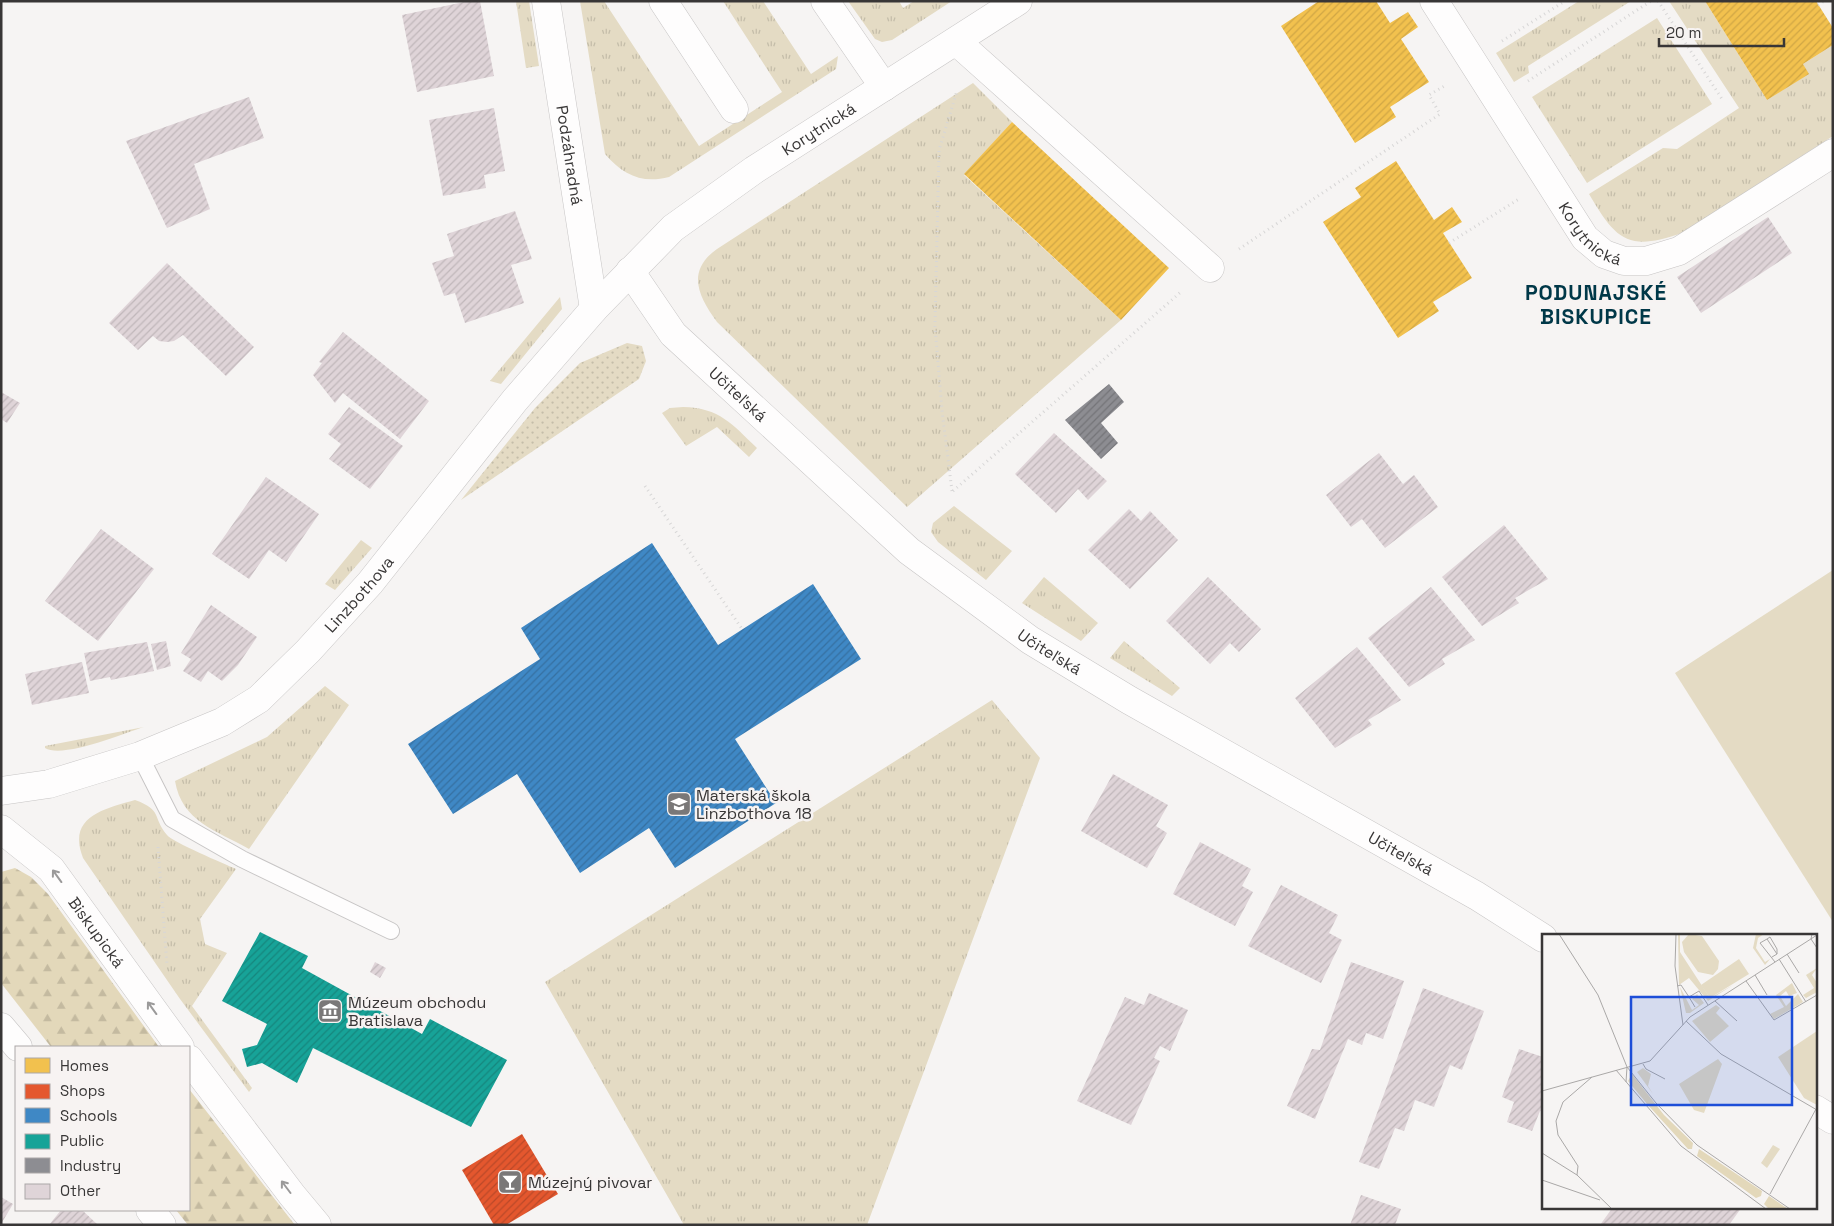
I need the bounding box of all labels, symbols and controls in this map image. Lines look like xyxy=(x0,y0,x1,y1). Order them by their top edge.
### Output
scale bar xyxy=(1659,15,1784,47)
text: 20 m xyxy=(1666,23,1701,42)
street label: Korytnická xyxy=(778,97,859,160)
street label: Podzáhradná xyxy=(552,104,588,207)
street label: Korytnická xyxy=(1554,198,1624,270)
district label: PODUNAJSKÉ BISKUPICE xyxy=(1525,279,1667,330)
street label: Učiteľská xyxy=(705,362,772,426)
street label: Linzbothova xyxy=(320,552,398,637)
street label: Učiteľská xyxy=(1013,624,1086,679)
place label: Materská škola Linzbothova 18 xyxy=(696,785,812,824)
school or university icon: Materská škola Linzbothova 18 xyxy=(666,791,692,817)
street label: Učiteľská xyxy=(1365,826,1437,880)
one-way arrow xyxy=(51,870,62,883)
street label: Biskupická xyxy=(64,892,130,972)
inset map xyxy=(1542,934,1816,1208)
place label: Múzeum obchodu Bratislava xyxy=(348,992,486,1031)
museum icon: Múzeum obchodu Bratislava xyxy=(317,998,343,1024)
one-way arrow xyxy=(146,1002,157,1015)
legend xyxy=(15,1046,190,1211)
text: Homes xyxy=(60,1056,109,1075)
text: Shops xyxy=(60,1081,105,1100)
text: Schools xyxy=(60,1106,118,1125)
text: Public xyxy=(60,1131,104,1150)
text: Industry xyxy=(60,1156,121,1175)
bar icon: Múzejný pivovar xyxy=(497,1169,523,1195)
place label: Múzejný pivovar xyxy=(528,1172,652,1193)
text: Other xyxy=(60,1181,101,1200)
one-way arrow xyxy=(281,1181,292,1194)

